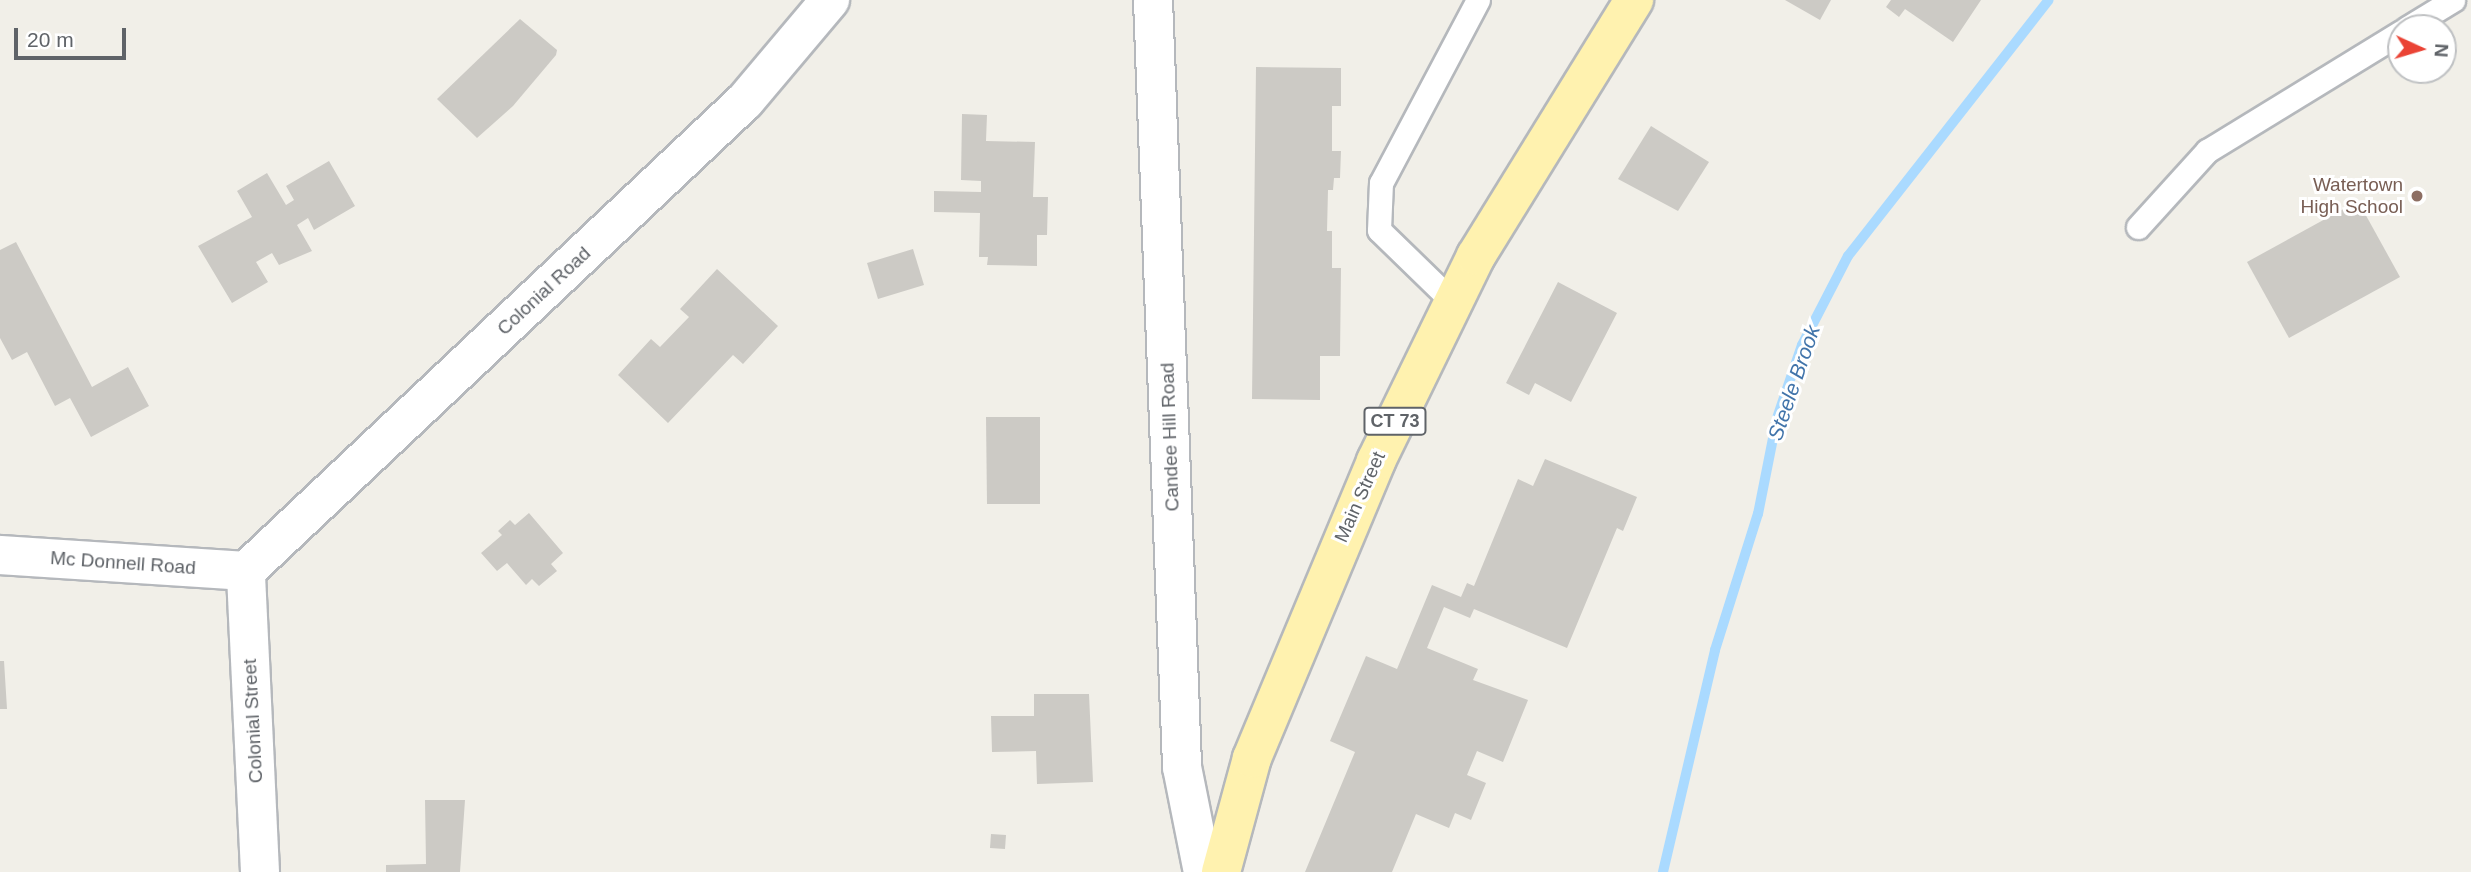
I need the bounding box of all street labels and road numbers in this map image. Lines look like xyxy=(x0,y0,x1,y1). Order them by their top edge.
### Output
street label: Colonial Road xyxy=(493,242,595,340)
street label: Candee Hill Road xyxy=(1156,362,1184,512)
road number: CT 73 xyxy=(1362,407,1428,436)
street label: Main Street xyxy=(1330,448,1390,546)
street label: Mc Donnell Road xyxy=(50,547,196,579)
street label: Colonial Street xyxy=(238,658,268,784)

